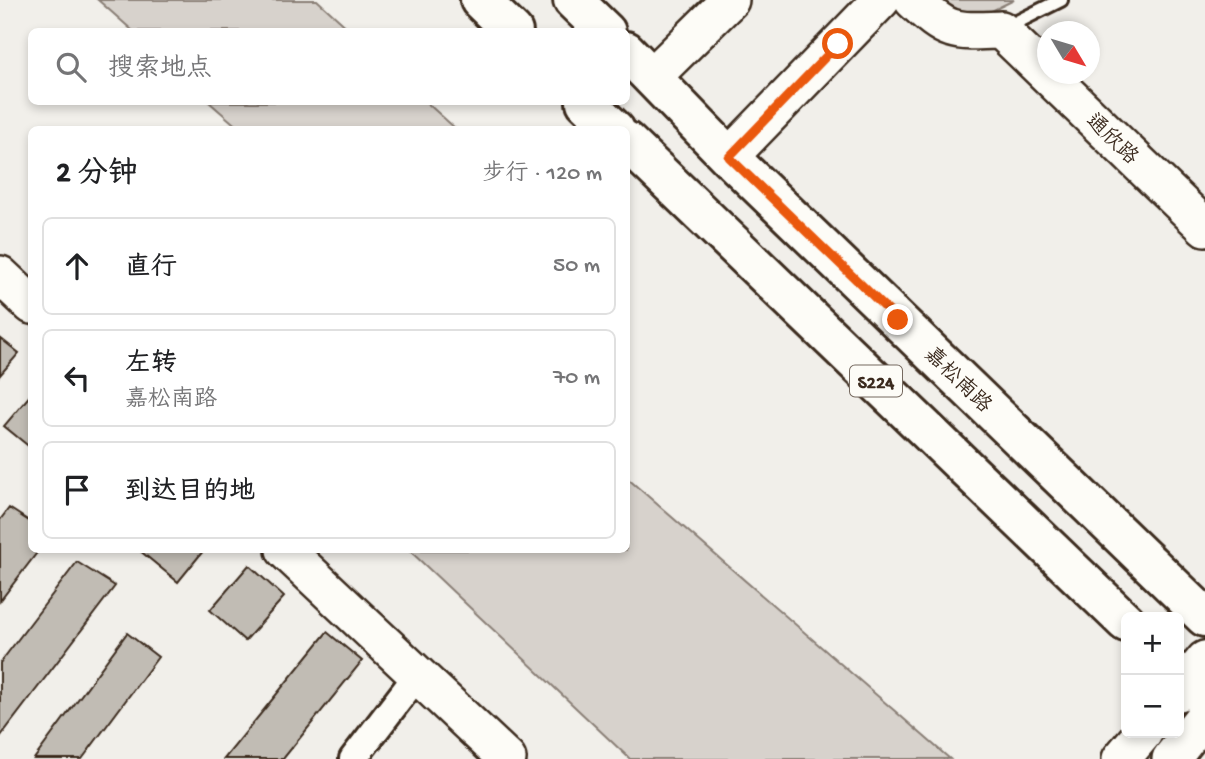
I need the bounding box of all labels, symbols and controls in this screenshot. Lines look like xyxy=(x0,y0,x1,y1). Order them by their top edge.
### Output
north arrow xyxy=(1037,21,1100,84)
search box xyxy=(28,28,630,105)
route start xyxy=(822,28,853,59)
icon: search xyxy=(52,48,90,86)
text: 搜索地点 xyxy=(108,55,212,86)
street label: 通欣路 xyxy=(1079,108,1143,171)
text: 2 分钟 xyxy=(56,158,138,193)
text: 步行 · 120 m xyxy=(482,161,602,188)
icon: ahead xyxy=(58,247,96,285)
text: 50 m xyxy=(553,253,600,280)
text: 直行 xyxy=(125,254,177,285)
route end xyxy=(882,304,913,335)
street label: 嘉松南路 xyxy=(918,342,997,420)
text: 左转 xyxy=(125,350,177,381)
icon: left xyxy=(58,359,96,397)
text: 70 m xyxy=(553,365,600,392)
road number: S224 xyxy=(850,366,902,396)
text: 嘉松南路 xyxy=(125,387,217,414)
icon: arrive xyxy=(58,471,96,509)
text: 到达目的地 xyxy=(125,478,255,509)
map controls xyxy=(1121,612,1184,738)
button: + xyxy=(1121,612,1184,675)
button: − xyxy=(1121,675,1184,738)

